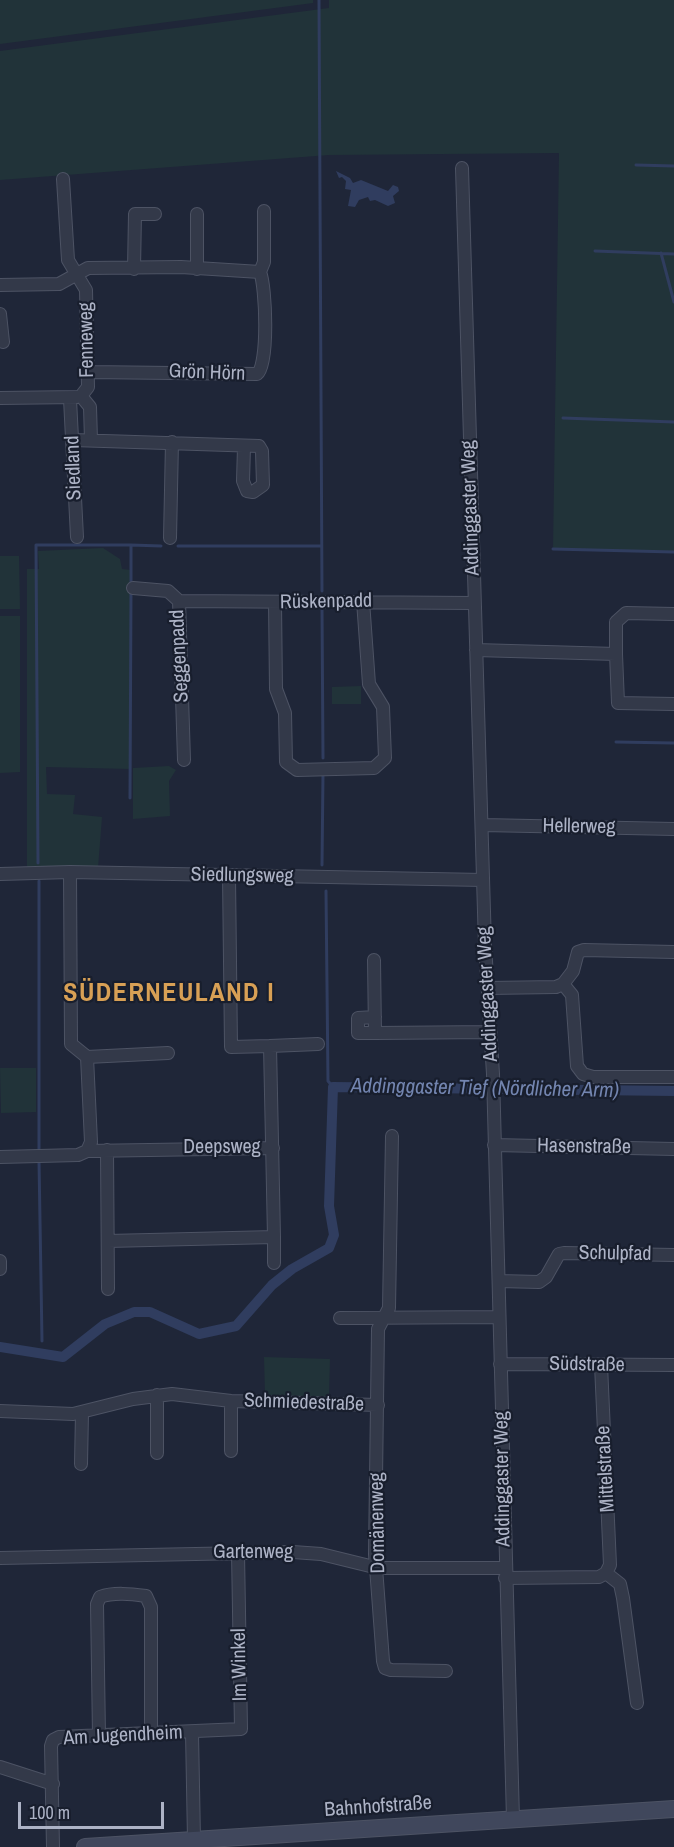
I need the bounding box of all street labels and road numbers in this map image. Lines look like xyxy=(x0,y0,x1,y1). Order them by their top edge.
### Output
street label: Fenneweg xyxy=(74,302,100,378)
street label: Grön Hörn xyxy=(168,360,246,386)
street label: Siedland xyxy=(61,435,87,501)
street label: Addinggaster Weg xyxy=(457,440,485,576)
street label: Rüskenpadd xyxy=(280,589,372,615)
street label: Seggenpadd xyxy=(166,609,194,703)
street label: Hellerweg xyxy=(542,814,616,840)
street label: Siedlungsweg xyxy=(190,863,294,889)
street label: Addinggaster Weg xyxy=(472,926,504,1062)
street label: Hasenstraße xyxy=(537,1134,631,1160)
street label: Deepsweg xyxy=(183,1136,261,1160)
street label: Schulpfad xyxy=(578,1241,652,1267)
street label: Südstraße xyxy=(549,1352,625,1378)
street label: Schmiedestraße xyxy=(243,1389,365,1417)
street label: Addinggaster Weg xyxy=(490,1411,516,1547)
street label: Mittelstraße xyxy=(592,1425,620,1513)
street label: Domänenweg xyxy=(365,1472,391,1574)
street label: Gartenweg xyxy=(213,1541,293,1565)
street label: Im Winkel xyxy=(227,1628,253,1702)
street label: Am Jugendheim xyxy=(63,1721,183,1751)
street label: Bahnhofstraße xyxy=(324,1791,432,1823)

